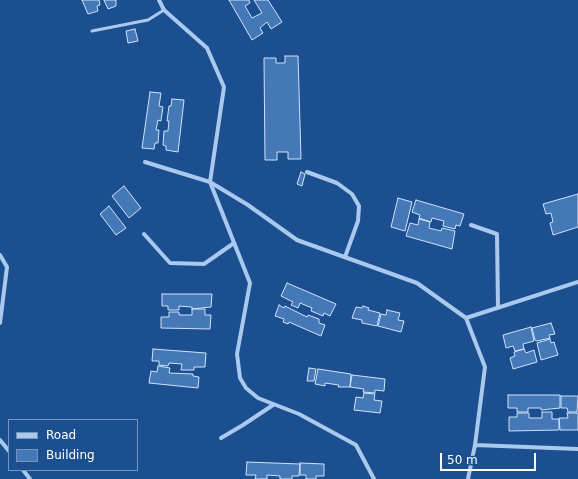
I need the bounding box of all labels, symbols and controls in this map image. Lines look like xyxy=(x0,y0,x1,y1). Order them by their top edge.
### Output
legend xyxy=(8,419,138,471)
text: Road xyxy=(46,428,76,442)
scale bar xyxy=(442,445,538,471)
text: Building xyxy=(46,448,95,462)
text: 50 m xyxy=(447,453,478,467)

